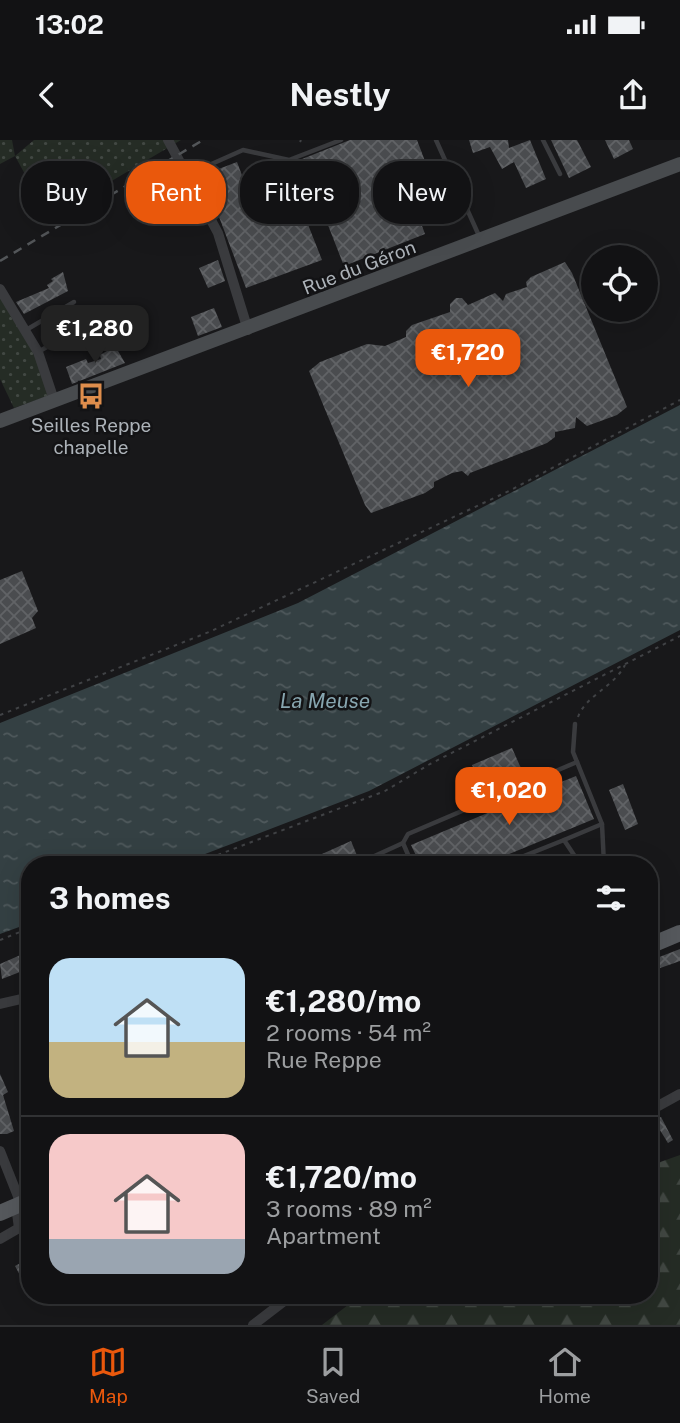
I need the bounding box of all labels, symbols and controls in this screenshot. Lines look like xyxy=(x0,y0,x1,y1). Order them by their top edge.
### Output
text: 13:02 xyxy=(35,9,104,40)
icon: back xyxy=(28,76,66,114)
text: Nestly xyxy=(290,76,390,113)
icon: share xyxy=(614,76,652,114)
chip: Buy xyxy=(21,161,112,224)
chip: Rent xyxy=(126,161,226,224)
chip: Filters xyxy=(240,161,359,224)
chip: New xyxy=(373,161,471,224)
street label: Rue du Géron xyxy=(299,235,419,299)
map controls xyxy=(581,245,658,322)
button: locate xyxy=(581,245,658,322)
pin: €1,280 xyxy=(38,306,152,365)
text: €1,280 xyxy=(57,314,133,341)
pin: €1,720 xyxy=(411,330,525,389)
text: €1,720 xyxy=(431,338,505,365)
bus stop icon: Seilles Reppe chapelle xyxy=(76,381,106,411)
place label: Seilles Reppe chapelle xyxy=(31,414,151,458)
water label: La Meuse xyxy=(280,688,370,713)
pin: €1,020 xyxy=(452,768,566,827)
text: €1,020 xyxy=(471,776,547,803)
icon: filters xyxy=(592,879,630,917)
text: 3 homes xyxy=(49,880,171,916)
text: €1,280/mo xyxy=(266,983,421,1019)
icon: home xyxy=(105,986,189,1070)
text: 2 rooms · 54 m² xyxy=(266,1019,431,1046)
text: Rue Reppe xyxy=(266,1046,382,1073)
text: €1,720/mo xyxy=(266,1159,417,1195)
icon: home xyxy=(105,1162,189,1246)
text: 3 rooms · 89 m² xyxy=(266,1195,432,1222)
text: Apartment xyxy=(266,1222,381,1249)
tab: Map xyxy=(89,1343,128,1407)
tab: Saved xyxy=(306,1343,360,1407)
tab: Home xyxy=(538,1343,591,1407)

